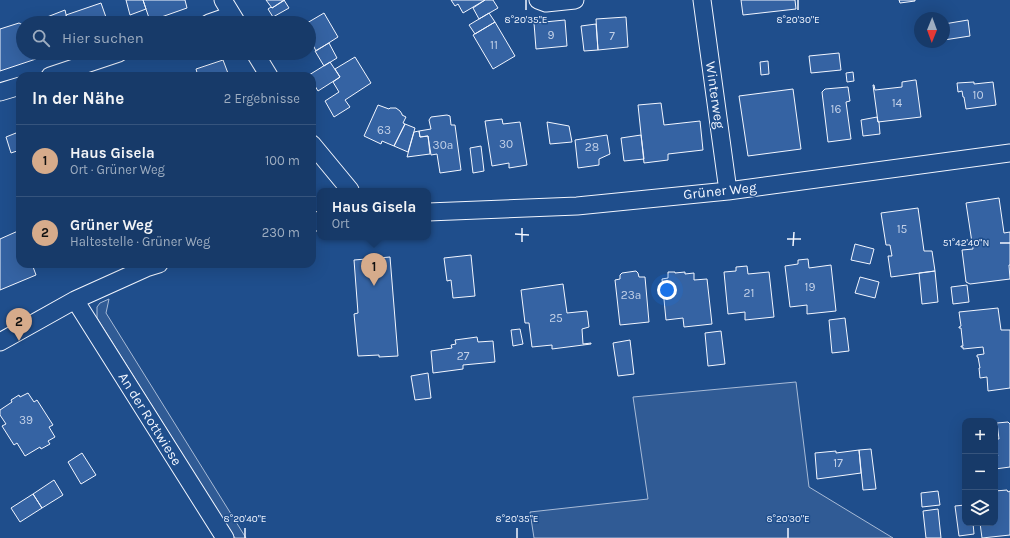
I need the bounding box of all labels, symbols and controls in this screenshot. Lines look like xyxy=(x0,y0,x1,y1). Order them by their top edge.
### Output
north arrow xyxy=(914,12,950,48)
text: 8°20'35"E xyxy=(505,14,547,26)
text: 8°20'30"E xyxy=(776,14,820,26)
search box xyxy=(16,16,316,60)
icon: search xyxy=(30,27,52,49)
house number: 9 xyxy=(548,28,555,42)
text: Hier suchen xyxy=(62,29,144,47)
house number: 7 xyxy=(609,29,615,43)
house number: 11 xyxy=(490,38,498,52)
street label: Winterweg xyxy=(702,60,728,130)
text: In der Nähe xyxy=(32,88,124,108)
house number: 10 xyxy=(972,88,984,102)
text: 2 Ergebnisse xyxy=(224,91,300,106)
house number: 14 xyxy=(892,96,903,110)
house number: 16 xyxy=(831,102,842,116)
house number: 63 xyxy=(377,123,391,137)
house number: 30 xyxy=(499,137,513,151)
house number: 30a xyxy=(433,138,453,152)
house number: 28 xyxy=(585,140,599,154)
text: Haus Gisela xyxy=(70,144,155,162)
text: 1 xyxy=(43,153,47,168)
text: 100 m xyxy=(265,153,300,168)
text: Ort · Grüner Weg xyxy=(70,162,165,177)
street label: Grüner Weg xyxy=(682,179,758,203)
popup xyxy=(317,188,431,240)
text: Haus Gisela xyxy=(332,198,416,216)
text: Grüner Weg xyxy=(70,216,153,234)
text: Ort xyxy=(332,216,350,231)
house number: 15 xyxy=(897,222,908,236)
text: 2 xyxy=(41,225,49,240)
text: 230 m xyxy=(262,225,300,240)
text: Haltestelle · Grüner Weg xyxy=(70,234,210,249)
text: 51°42'40"N xyxy=(943,237,989,249)
pin: 1 xyxy=(361,253,387,286)
your location xyxy=(657,280,677,300)
house number: 19 xyxy=(805,280,815,294)
house number: 21 xyxy=(744,286,754,300)
house number: 23a xyxy=(621,288,641,302)
pin: 2 xyxy=(6,308,32,341)
house number: 25 xyxy=(549,311,563,325)
house number: 27 xyxy=(457,349,470,363)
street label: An der Rottwiese xyxy=(115,369,185,469)
house number: 39 xyxy=(19,413,33,427)
map controls xyxy=(962,418,998,526)
button: + xyxy=(962,418,998,454)
button: − xyxy=(962,454,998,490)
house number: 17 xyxy=(833,456,843,470)
button: layers xyxy=(962,490,998,526)
text: 8°20'40"E xyxy=(224,513,266,525)
text: 8°20'35"E xyxy=(496,513,538,525)
text: 8°20'30"E xyxy=(766,513,810,525)

